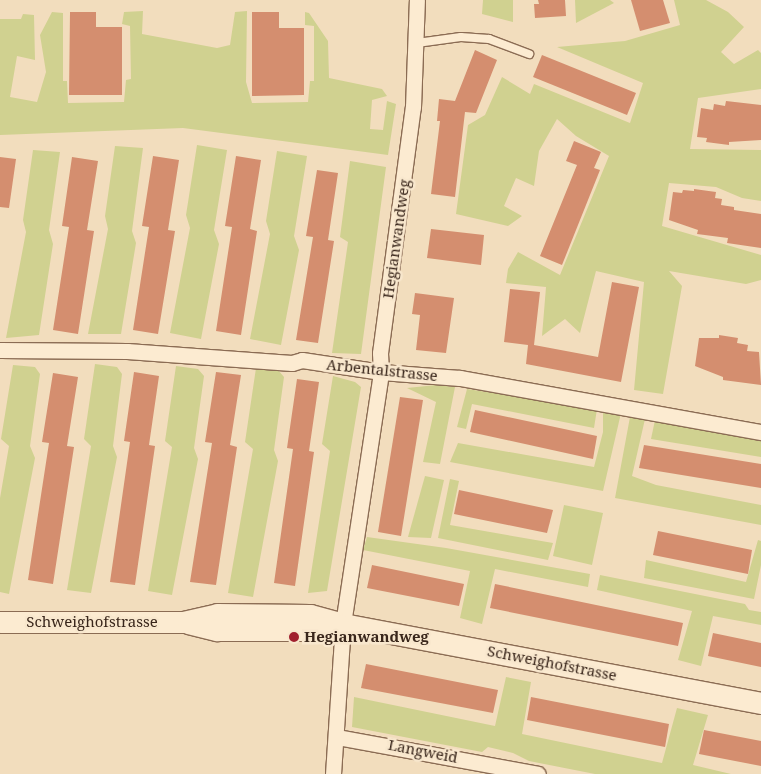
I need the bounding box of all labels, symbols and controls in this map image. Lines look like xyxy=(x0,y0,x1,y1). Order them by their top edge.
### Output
street label: Hegianwandweg xyxy=(379,178,413,300)
street label: Arbentalstrasse xyxy=(325,355,439,385)
street label: Schweighofstrasse xyxy=(26,613,158,631)
place label: Hegianwandweg xyxy=(304,628,429,646)
marker: Hegianwandweg xyxy=(288,631,300,643)
street label: Schweighofstrasse xyxy=(486,642,618,684)
street label: Langweid xyxy=(387,735,459,767)

